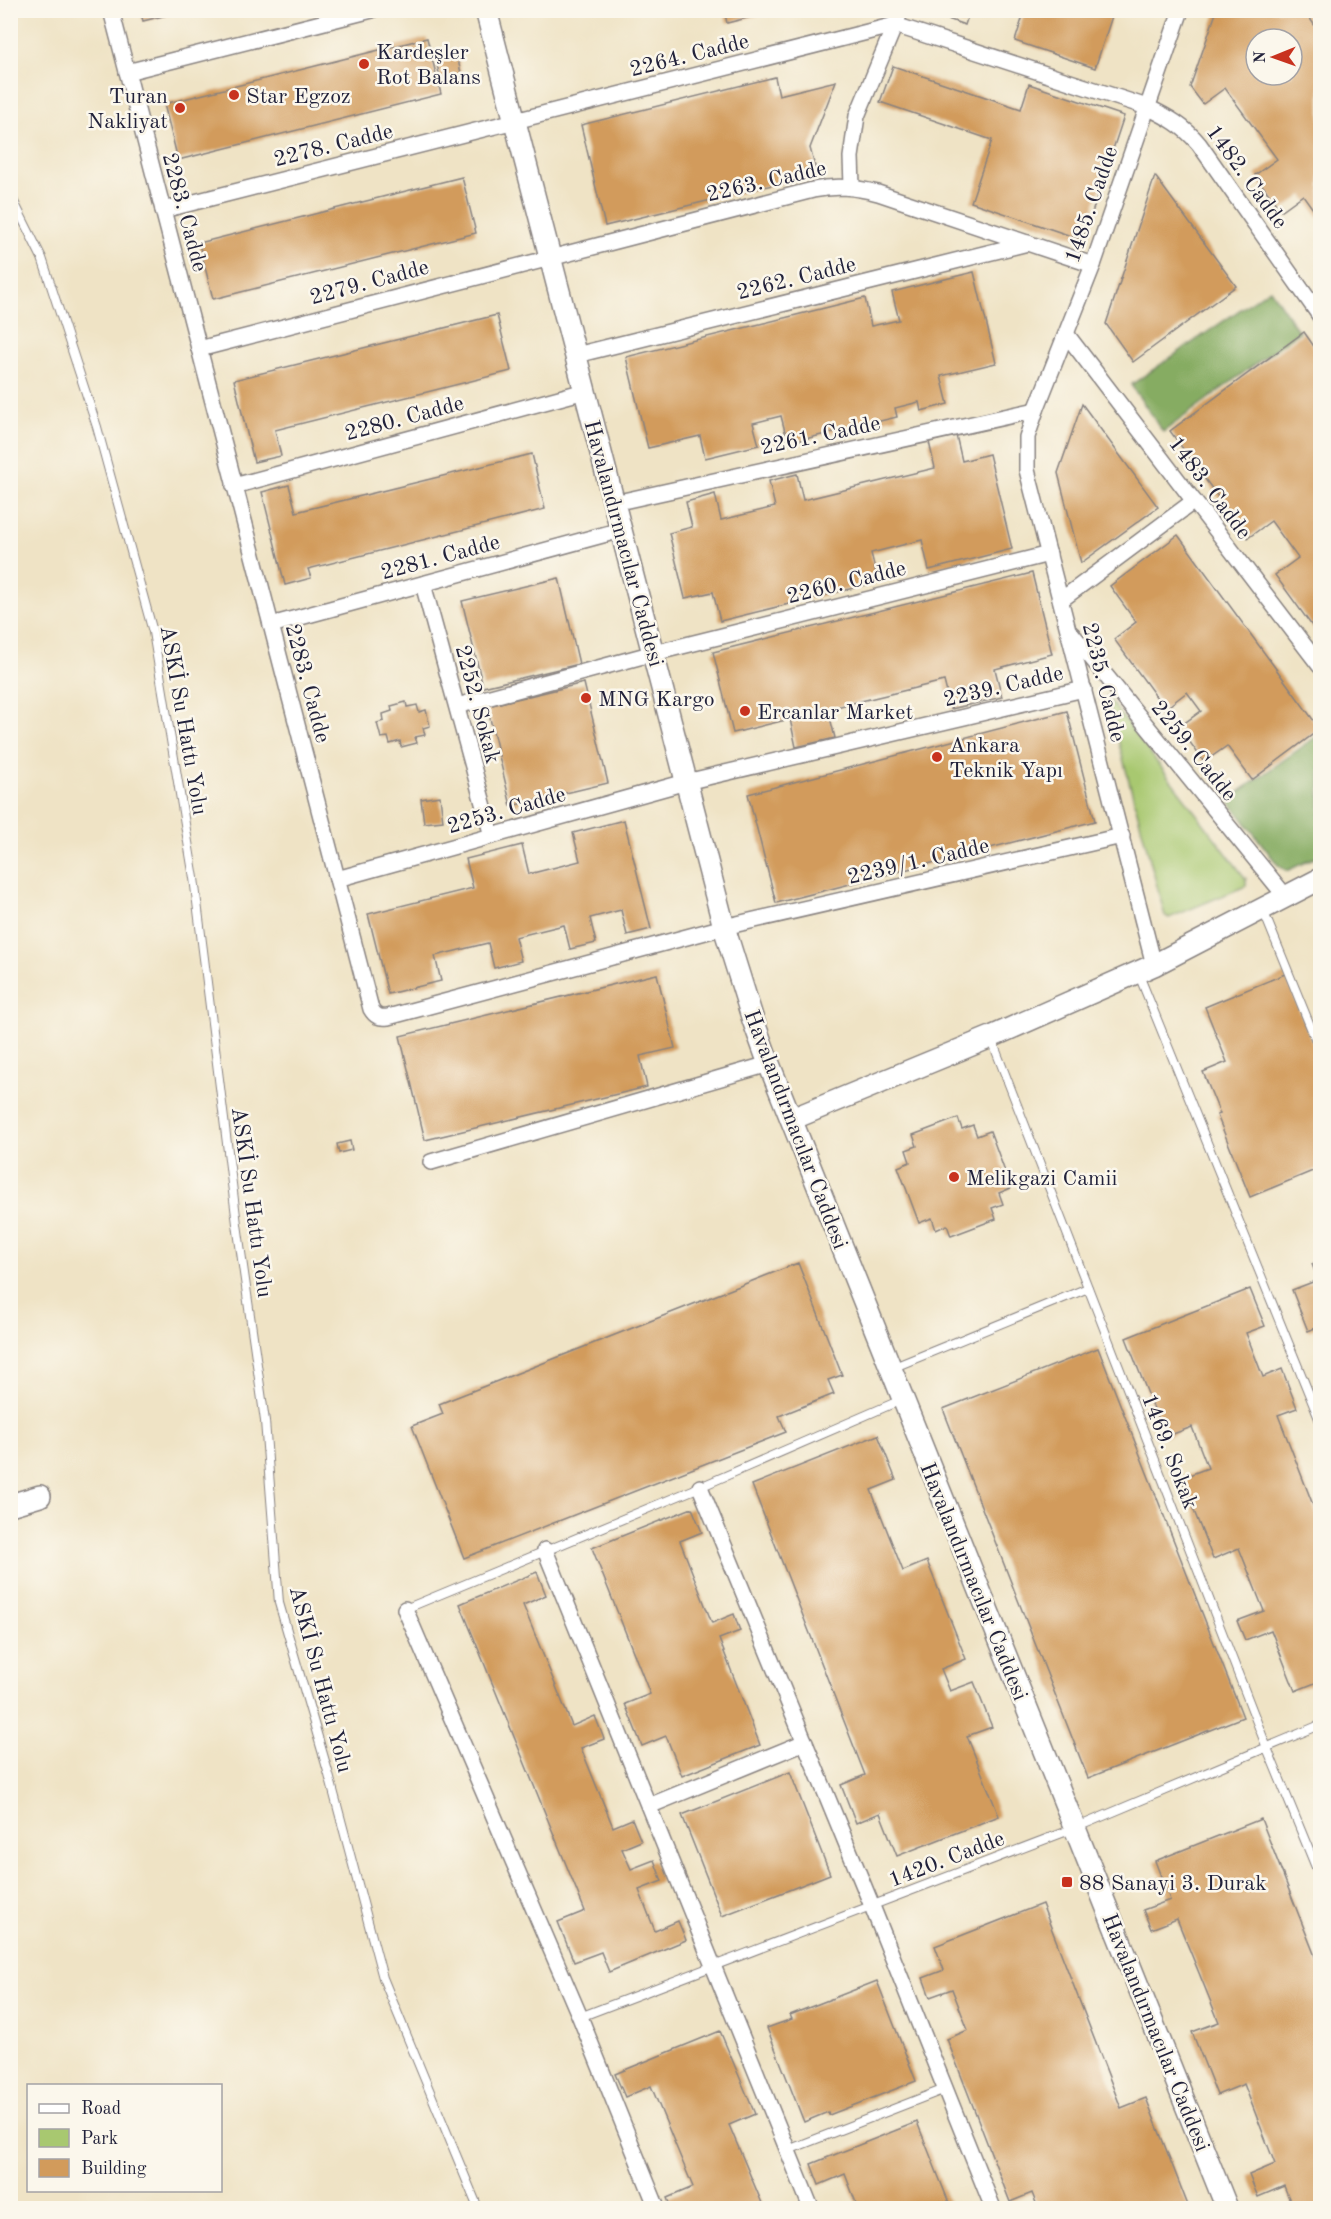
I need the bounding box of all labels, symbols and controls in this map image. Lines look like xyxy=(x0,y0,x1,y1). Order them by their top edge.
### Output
north arrow xyxy=(1244,27,1304,87)
street label: 2264. Cadde xyxy=(628,31,751,81)
place label: Kardeşler Rot Balans xyxy=(376,42,481,89)
text: N xyxy=(1253,50,1269,63)
marker: Kardeşler Rot Balans xyxy=(357,57,371,71)
place label: Turan Nakliyat xyxy=(87,86,168,133)
place label: Star Egzoz xyxy=(246,86,351,108)
marker: Star Egzoz xyxy=(227,88,241,102)
marker: Turan Nakliyat xyxy=(173,101,187,115)
street label: 2278. Cadde xyxy=(272,121,395,171)
street label: 1482. Cadde xyxy=(1202,121,1291,233)
street label: 1485. Cadde xyxy=(1062,143,1122,266)
street label: 2283. Cadde xyxy=(158,151,210,274)
street label: 2263. Cadde xyxy=(705,158,828,206)
street label: 2262. Cadde xyxy=(735,254,858,304)
street label: 2279. Cadde xyxy=(308,257,431,309)
street label: 2280. Cadde xyxy=(343,393,466,445)
street label: 2261. Cadde xyxy=(758,413,882,459)
street label: Havalandırmacılar Caddesi xyxy=(580,418,667,669)
street label: 1483. Cadde xyxy=(1164,433,1255,544)
street label: 2281. Cadde xyxy=(379,532,502,584)
street label: 2260. Cadde xyxy=(785,558,908,608)
street label: 2235. Cadde xyxy=(1078,621,1128,744)
street label: 2283. Cadde xyxy=(281,622,333,745)
street label: ASKİ Su Hattı Yolu xyxy=(156,623,214,817)
street label: 2252. Sokak xyxy=(451,643,503,766)
street label: 2239. Cadde xyxy=(942,663,1065,711)
place label: MNG Kargo xyxy=(598,689,715,711)
marker: MNG Kargo xyxy=(579,691,593,705)
street label: 2259. Cadde xyxy=(1146,697,1240,806)
place label: Ercanlar Market xyxy=(757,702,913,724)
marker: Ercanlar Market xyxy=(738,704,752,718)
place label: Ankara Teknik Yapı xyxy=(949,735,1063,782)
marker: Ankara Teknik Yapı xyxy=(930,750,944,764)
street label: 2253. Cadde xyxy=(445,784,568,838)
street label: 2239/1. Cadde xyxy=(845,835,991,889)
street label: Havalandırmacılar Caddesi xyxy=(739,1007,851,1253)
street label: ASKİ Su Hattı Yolu xyxy=(227,1105,278,1299)
place label: Melikgazi Camii xyxy=(966,1168,1117,1190)
marker: Melikgazi Camii xyxy=(947,1170,961,1184)
street label: 1469. Sokak xyxy=(1137,1391,1201,1512)
street label: Havalandırmacılar Caddesi xyxy=(915,1460,1031,1704)
street label: ASKİ Su Hattı Yolu xyxy=(285,1583,359,1775)
street label: 1420. Cadde xyxy=(886,1828,1008,1892)
place label: 88 Sanayi 3. Durak xyxy=(1079,1873,1267,1895)
marker: 88 Sanayi 3. Durak xyxy=(1060,1875,1074,1889)
street label: Havalandırmacılar Caddesi xyxy=(1097,1911,1213,2155)
legend xyxy=(27,2084,222,2192)
text: Road xyxy=(81,2100,121,2118)
text: Park xyxy=(81,2130,118,2148)
text: Building xyxy=(81,2160,147,2178)

